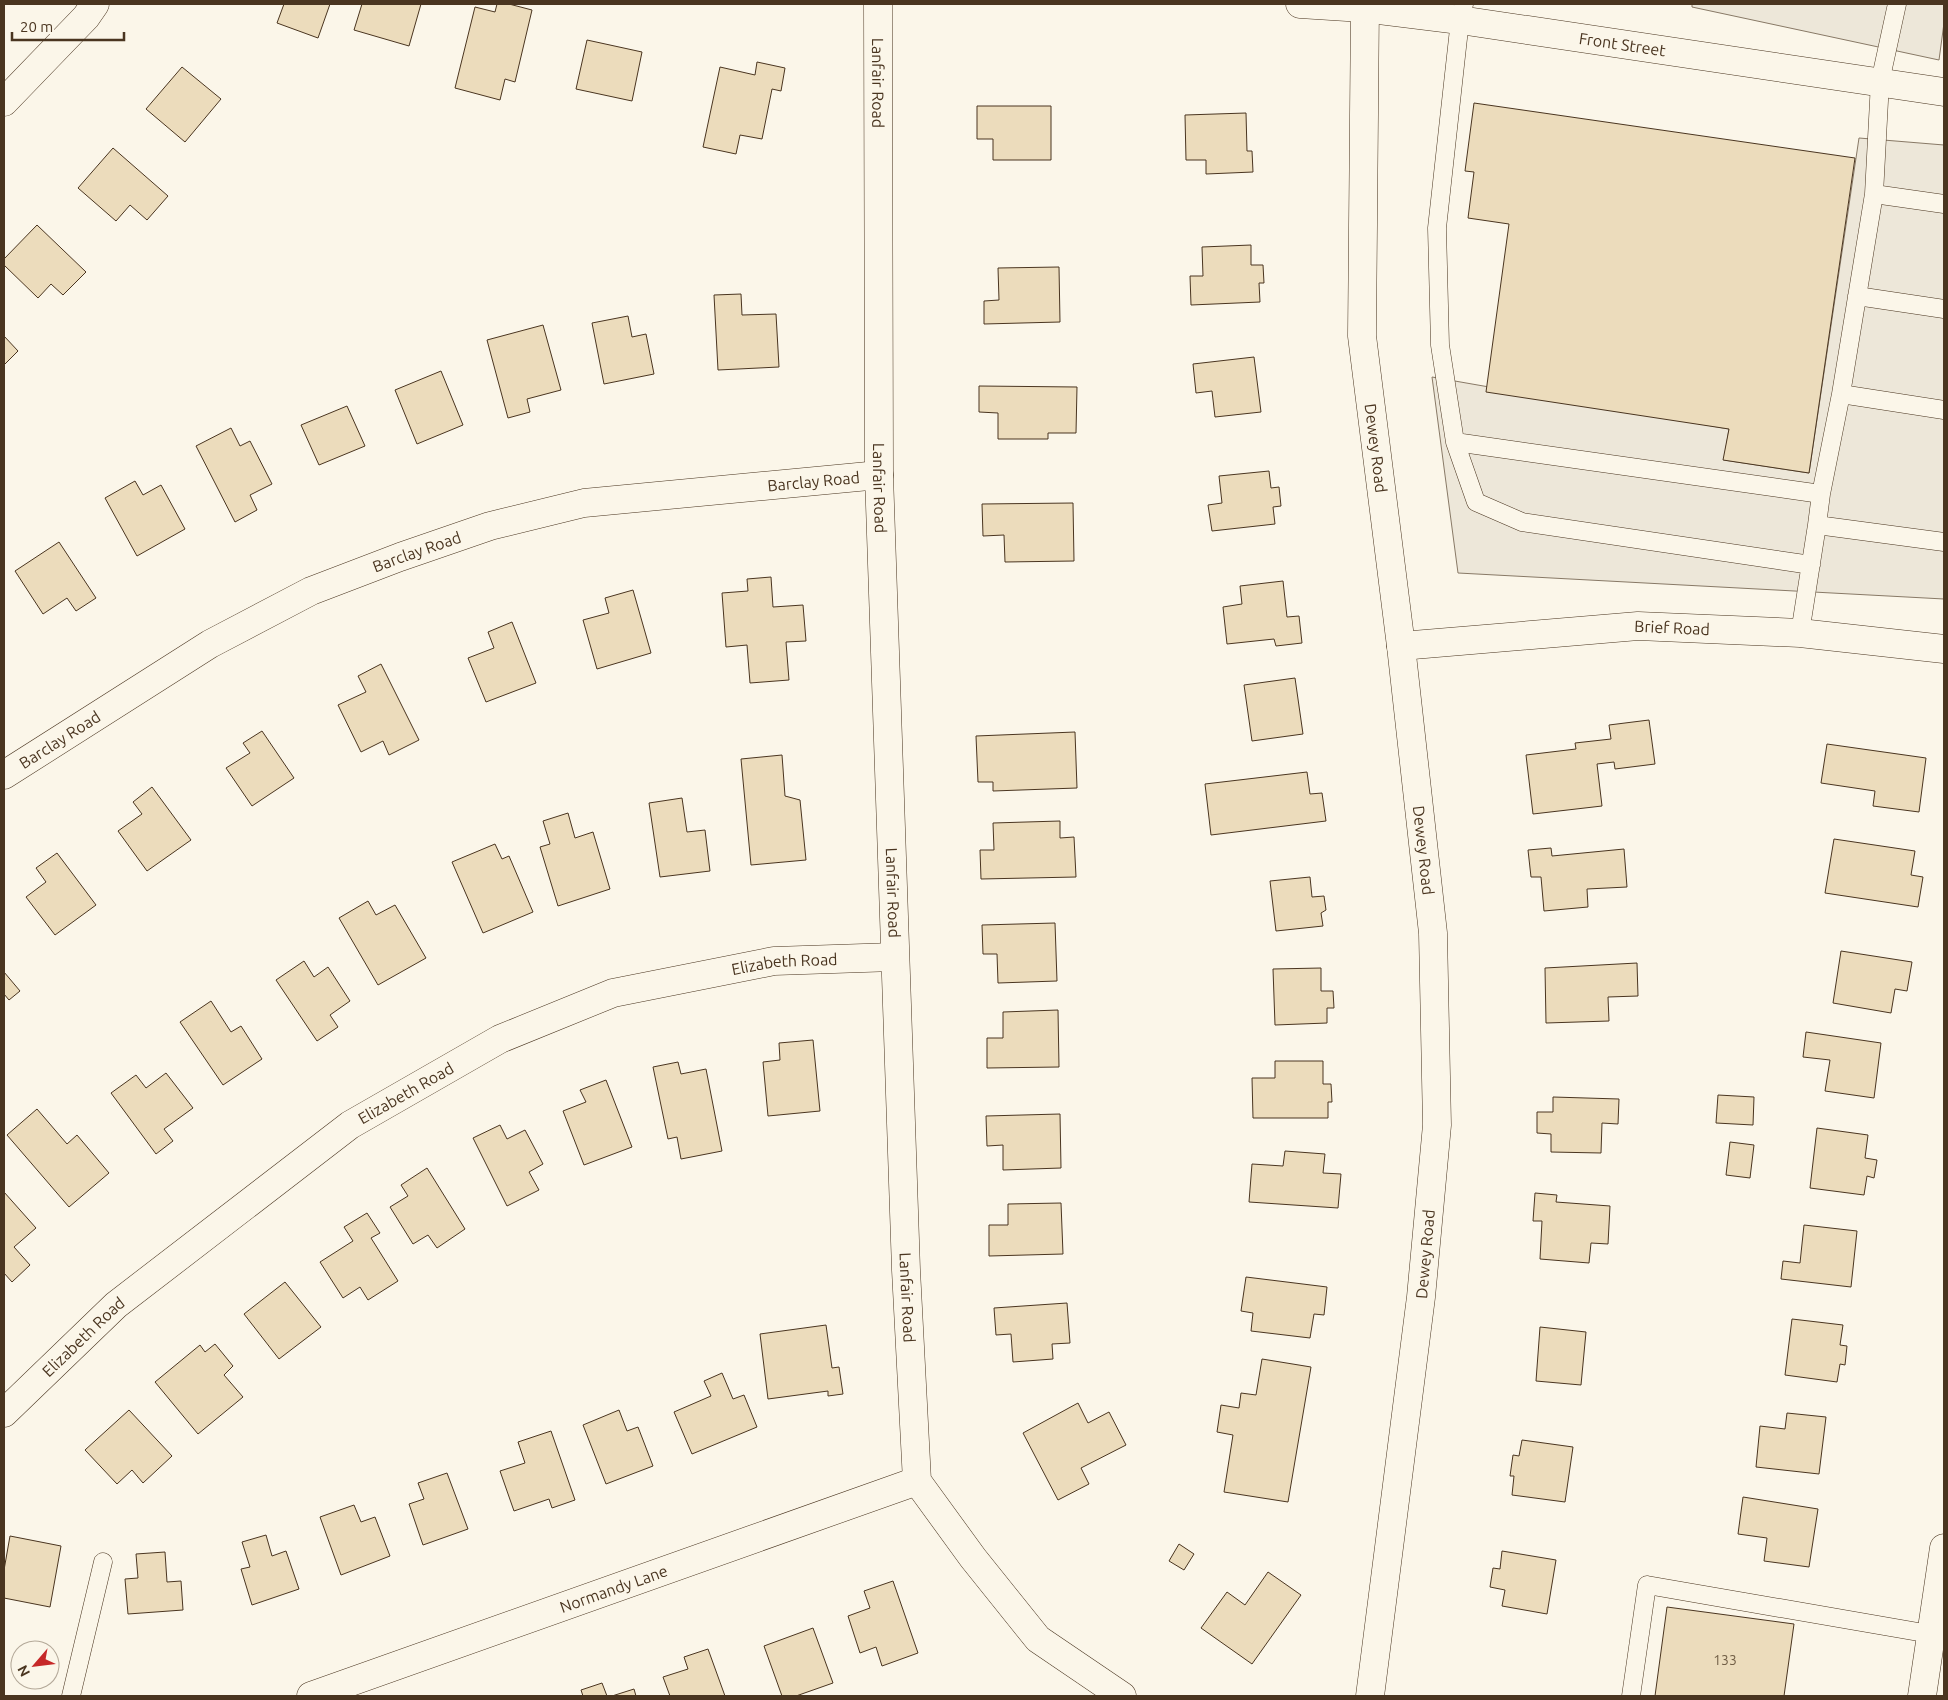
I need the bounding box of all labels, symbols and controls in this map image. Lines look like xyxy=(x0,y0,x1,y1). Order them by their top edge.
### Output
scale bar xyxy=(12,10,125,42)
text: 20 m xyxy=(20,18,53,35)
street label: Front Street xyxy=(1578,29,1668,60)
street label: Lanfair Road xyxy=(869,38,887,128)
street label: Dewey Road xyxy=(1362,402,1391,494)
street label: Lanfair Road xyxy=(870,443,890,533)
street label: Barclay Road xyxy=(767,468,861,495)
street label: Barclay Road xyxy=(370,528,463,576)
street label: Brief Road xyxy=(1634,617,1710,638)
street label: Barclay Road xyxy=(16,707,104,772)
street label: Dewey Road xyxy=(1410,805,1438,896)
street label: Lanfair Road xyxy=(883,847,904,938)
street label: Elizabeth Road xyxy=(730,950,838,978)
street label: Elizabeth Road xyxy=(355,1059,457,1127)
street label: Dewey Road xyxy=(1412,1209,1438,1299)
street label: Lanfair Road xyxy=(896,1252,919,1343)
street label: Elizabeth Road xyxy=(38,1293,128,1380)
street label: Normandy Lane xyxy=(557,1561,670,1616)
north arrow xyxy=(10,1640,60,1690)
house number: 133 xyxy=(1713,1652,1737,1668)
text: N xyxy=(14,1663,33,1679)

